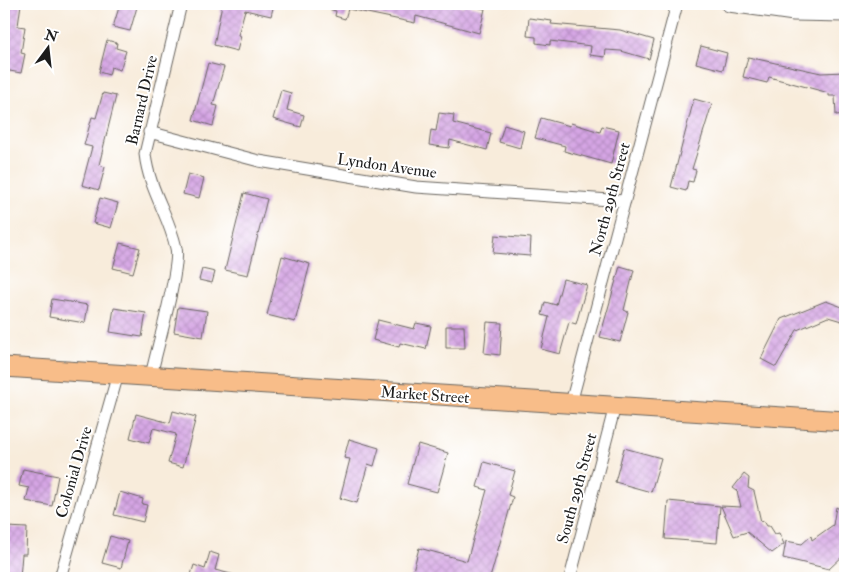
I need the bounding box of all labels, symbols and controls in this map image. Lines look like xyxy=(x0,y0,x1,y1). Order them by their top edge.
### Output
north arrow xyxy=(22,22,72,72)
text: N xyxy=(42,26,60,46)
street label: Barnard Drive xyxy=(122,53,162,147)
street label: North 29th Street xyxy=(585,140,635,258)
street label: Lyndon Avenue xyxy=(336,149,438,183)
street label: Market Street xyxy=(380,382,470,408)
street label: Colonial Drive xyxy=(51,424,97,520)
street label: South 29th Street xyxy=(553,431,601,546)

